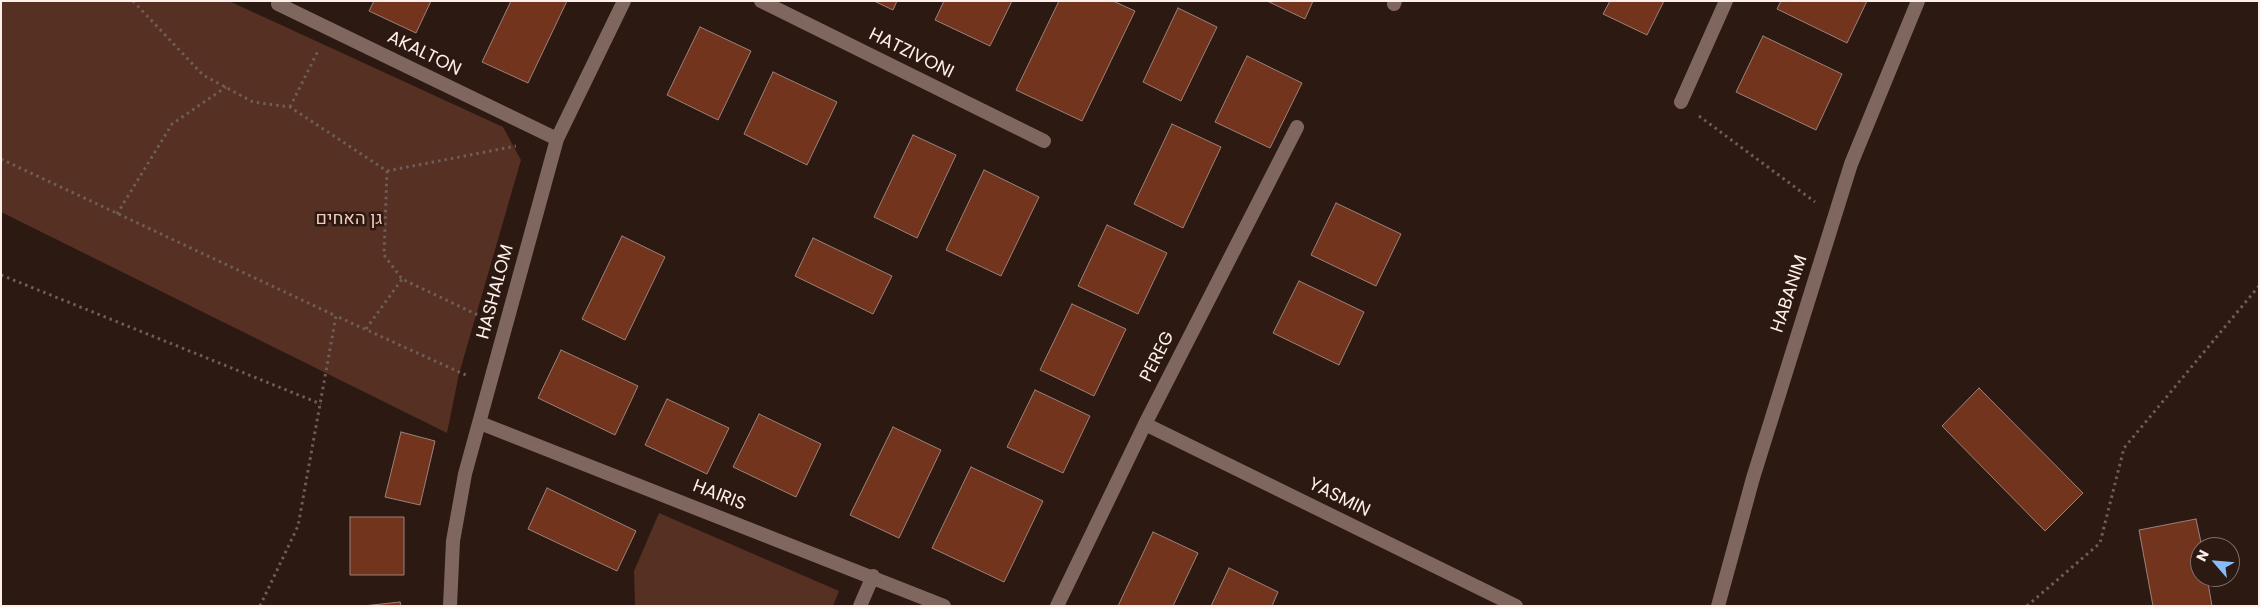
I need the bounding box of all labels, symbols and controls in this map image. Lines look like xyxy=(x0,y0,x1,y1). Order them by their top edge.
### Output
street label: HATZIVONI xyxy=(865,24,957,84)
street label: AKALTON xyxy=(384,27,464,81)
park label: גן האחים xyxy=(316,208,382,230)
street label: HASHALOM xyxy=(473,242,519,342)
street label: HABANIM xyxy=(1767,252,1813,336)
street label: PEREG xyxy=(1136,328,1180,386)
street label: YASMIN xyxy=(1305,474,1373,522)
street label: HAIRIS xyxy=(689,476,749,516)
north arrow xyxy=(2190,537,2240,587)
text: N xyxy=(2191,546,2214,565)

